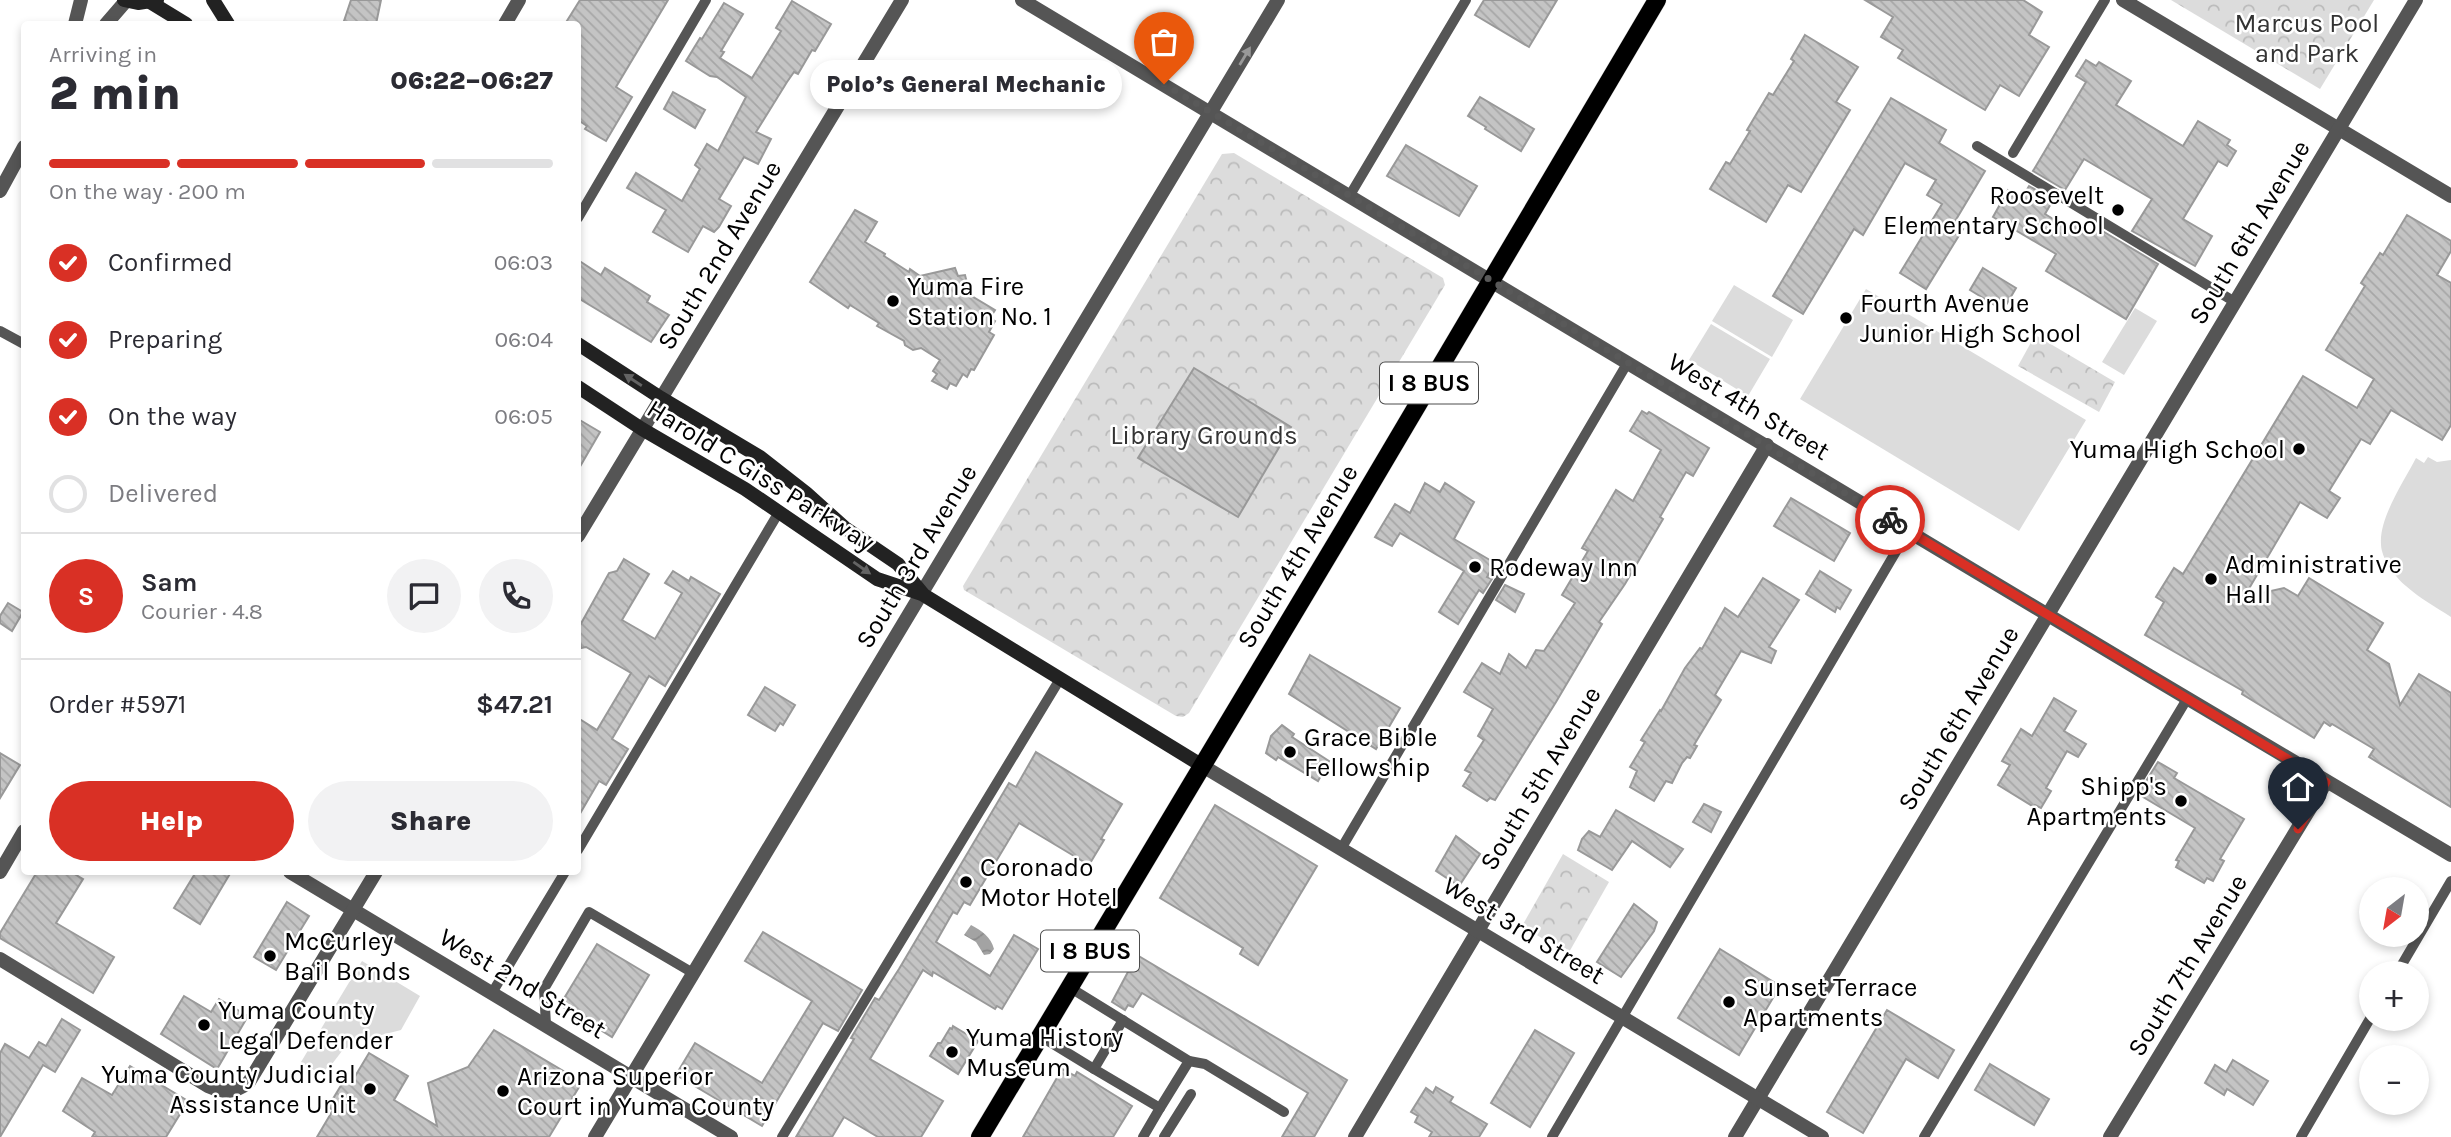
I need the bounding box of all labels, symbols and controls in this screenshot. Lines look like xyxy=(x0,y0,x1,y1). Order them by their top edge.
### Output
park label: Marcus Pool and Park xyxy=(2235,8,2379,69)
pin xyxy=(1134,12.0,1194,84)
icon: bag xyxy=(1145,23,1183,61)
text: Arriving in xyxy=(49,41,157,68)
one-way arrow xyxy=(1239,47,1251,66)
callout: Polo’s General Mechanic xyxy=(810,60,1122,108)
text: 06:22–06:27 xyxy=(390,65,553,96)
text: 2 min xyxy=(49,67,181,121)
text: Polo’s General Mechanic xyxy=(826,71,1106,98)
street label: South 6th Avenue xyxy=(2182,135,2317,330)
street label: South 2nd Avenue xyxy=(651,155,788,355)
text: On the way · 200 m xyxy=(49,178,246,205)
place label: Roosevelt Elementary School xyxy=(1883,180,2104,241)
marker: Roosevelt Elementary School xyxy=(2110,202,2126,218)
icon: check xyxy=(49,244,87,282)
text: Confirmed xyxy=(108,247,233,278)
text: 06:03 xyxy=(494,249,553,276)
place label: Yuma Fire Station No. 1 xyxy=(907,271,1052,332)
place label: Fourth Avenue Junior High School xyxy=(1860,288,2082,349)
marker: Yuma Fire Station No. 1 xyxy=(885,293,901,309)
marker: Fourth Avenue Junior High School xyxy=(1838,310,1854,326)
icon: check xyxy=(49,321,87,359)
text: Preparing xyxy=(108,324,222,355)
text: 06:04 xyxy=(494,326,553,353)
street label: West 4th Street xyxy=(1662,346,1835,467)
road number: I 8 BUS xyxy=(1380,362,1478,404)
one-way arrow xyxy=(624,373,642,387)
street label: Harold C Giss Parkway xyxy=(641,393,880,558)
icon: check xyxy=(49,398,87,436)
text: On the way xyxy=(108,401,237,432)
text: 06:05 xyxy=(494,403,553,430)
park label: Library Grounds xyxy=(1110,420,1298,451)
place label: Yuma High School xyxy=(2070,434,2285,465)
marker: Yuma High School xyxy=(2291,441,2307,457)
street label: South 3rd Avenue xyxy=(849,459,984,654)
street label: South 4th Avenue xyxy=(1230,459,1365,654)
text: Delivered xyxy=(108,478,218,509)
courier xyxy=(1855,485,1925,555)
icon: bike xyxy=(1871,501,1909,539)
place label: Administrative Hall xyxy=(2225,549,2402,610)
place label: Rodeway Inn xyxy=(1489,552,1638,583)
button: chat xyxy=(387,559,461,633)
button: phone xyxy=(479,559,553,633)
marker: Rodeway Inn xyxy=(1467,559,1483,575)
one-way arrow xyxy=(853,561,871,575)
text: Sam xyxy=(141,567,197,598)
marker: Administrative Hall xyxy=(2203,571,2219,587)
text: S xyxy=(78,581,94,612)
text: Courier · 4.8 xyxy=(141,598,263,625)
street label: South 6th Avenue xyxy=(1891,621,2026,816)
street label: South 5th Avenue xyxy=(1473,681,1608,876)
text: Order #5971 xyxy=(49,689,186,720)
text: $47.21 xyxy=(476,689,553,720)
place label: Grace Bible Fellowship xyxy=(1304,722,1437,783)
marker: Grace Bible Fellowship xyxy=(1282,744,1298,760)
pin xyxy=(2268,757,2328,829)
icon: home xyxy=(2279,768,2317,806)
place label: Shipp's Apartments xyxy=(2027,771,2167,832)
button: Help xyxy=(49,781,294,861)
button: Share xyxy=(308,781,553,861)
marker: Shipp's Apartments xyxy=(2173,793,2189,809)
place label: Coronado Motor Hotel xyxy=(980,852,1118,913)
street label: South 7th Avenue xyxy=(2121,869,2254,1062)
street label: West 3rd Street xyxy=(1437,870,1610,991)
marker: Coronado Motor Hotel xyxy=(958,874,974,890)
north arrow xyxy=(2359,877,2429,947)
map controls xyxy=(2359,877,2429,1115)
street label: West 2nd Street xyxy=(434,921,612,1046)
place label: McCurley Bail Bonds xyxy=(284,926,411,987)
road number: I 8 BUS xyxy=(1041,931,1139,972)
marker: McCurley Bail Bonds xyxy=(262,948,278,964)
button: + xyxy=(2359,961,2429,1031)
place label: Sunset Terrace Apartments xyxy=(1743,972,1917,1033)
marker: Sunset Terrace Apartments xyxy=(1721,994,1737,1010)
place label: Yuma County Legal Defender xyxy=(218,995,393,1056)
marker: Yuma County Legal Defender xyxy=(196,1017,212,1033)
place label: Yuma History Museum xyxy=(966,1022,1123,1083)
marker: Yuma History Museum xyxy=(944,1044,960,1060)
button: − xyxy=(2359,1045,2429,1115)
place label: Yuma County Judicial Assistance Unit xyxy=(101,1059,356,1120)
place label: Arizona Superior Court in Yuma County xyxy=(517,1061,774,1122)
marker: Yuma County Judicial Assistance Unit xyxy=(362,1081,378,1097)
marker: Arizona Superior Court in Yuma County xyxy=(495,1083,511,1099)

